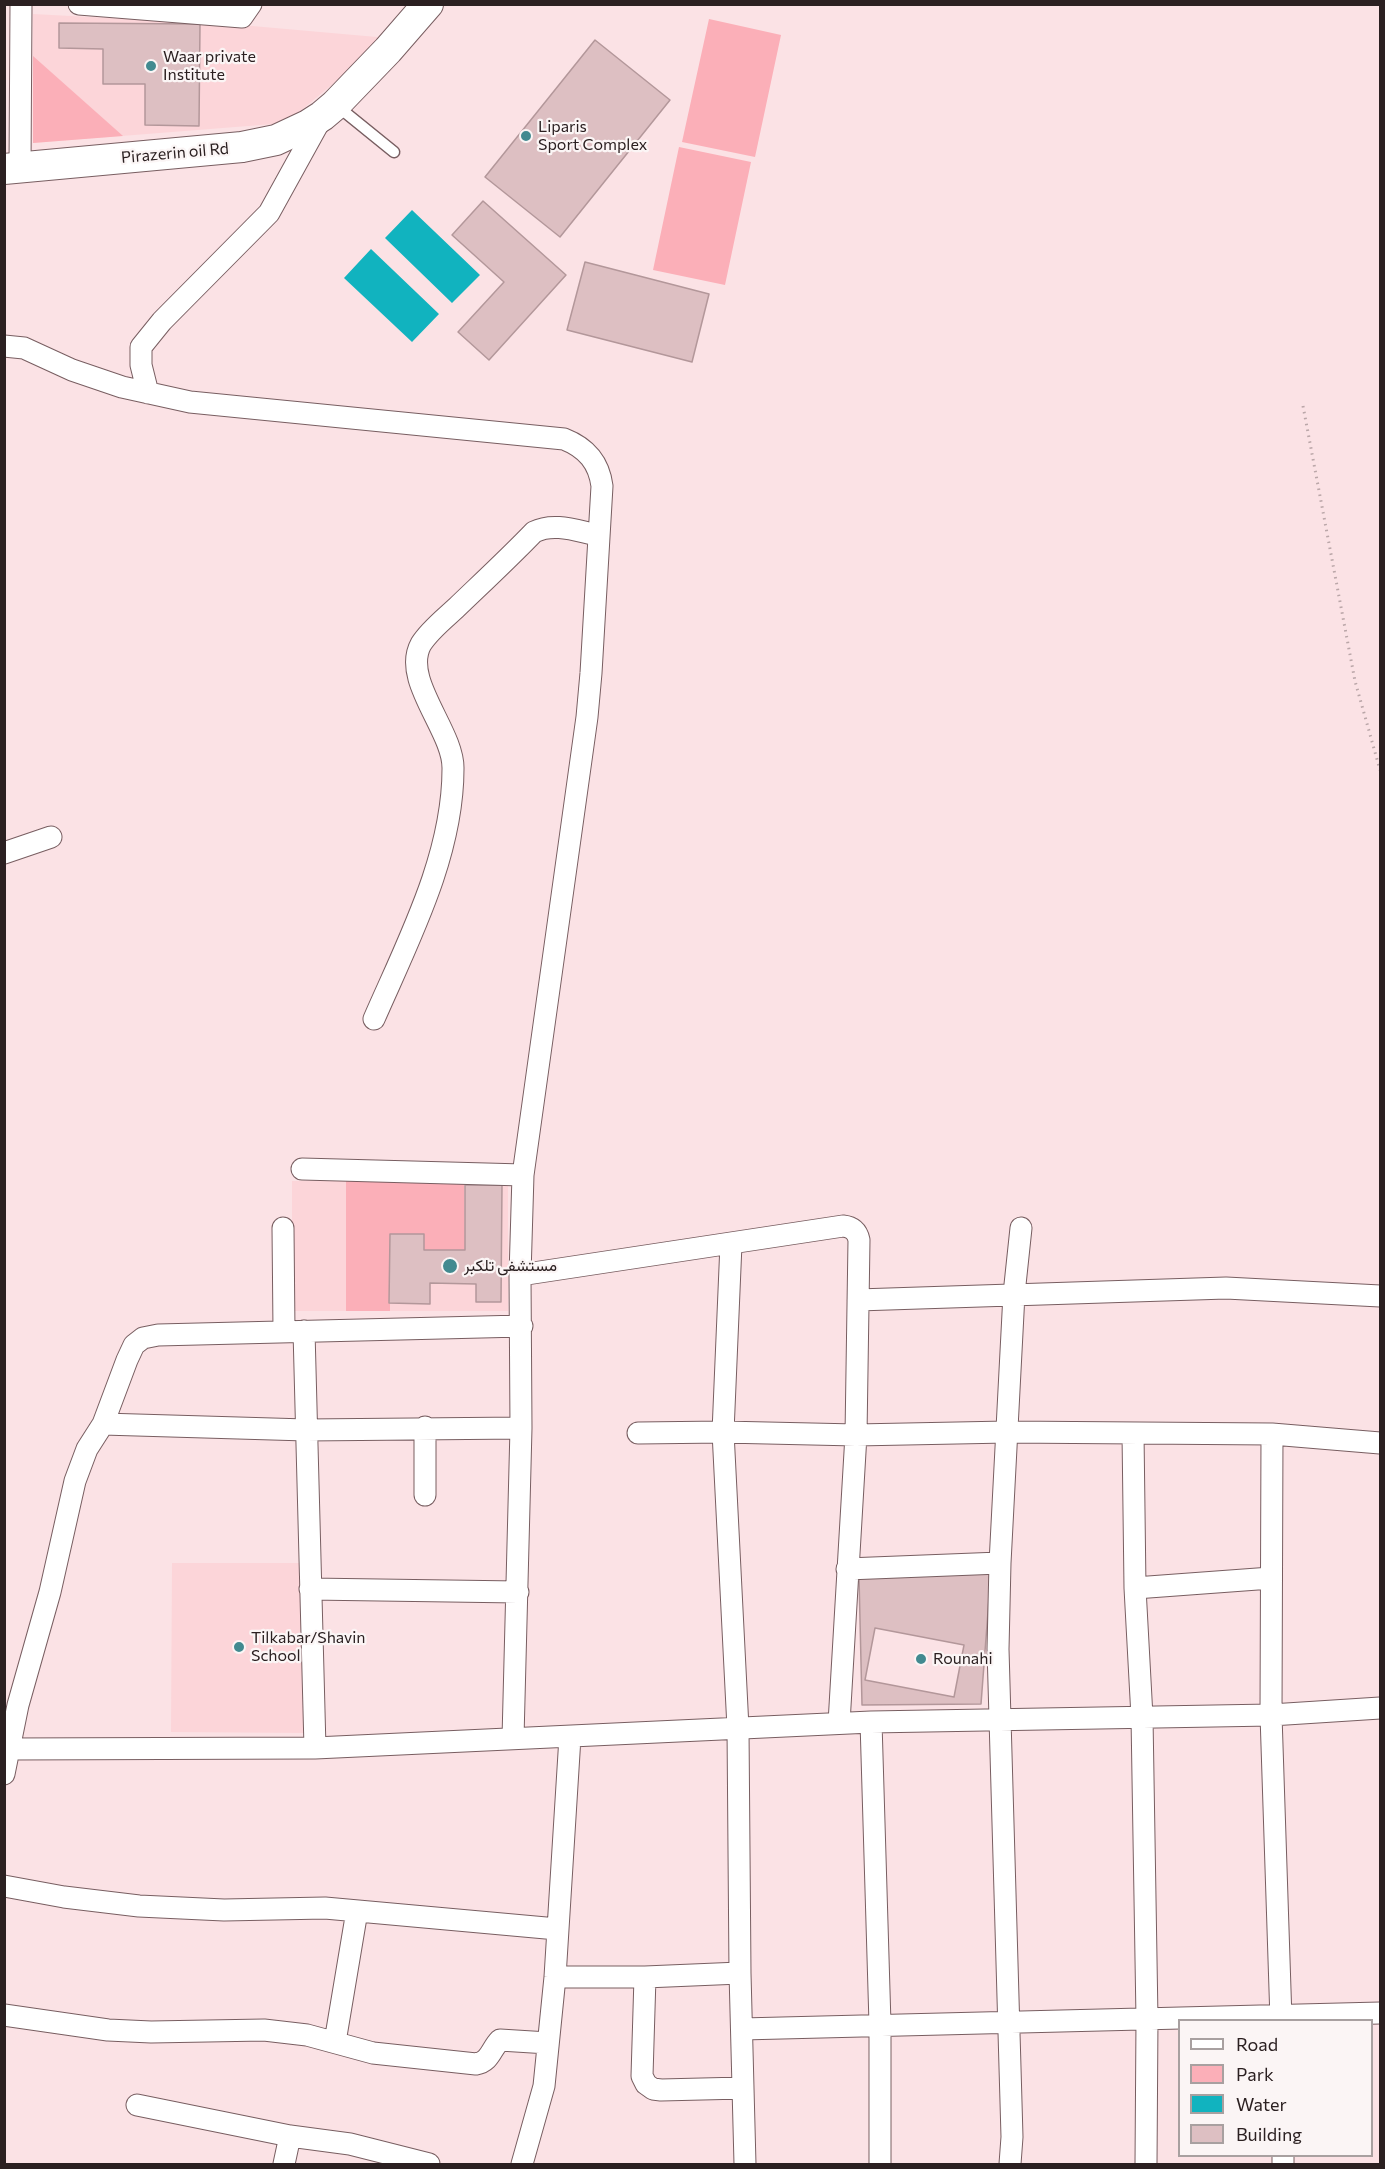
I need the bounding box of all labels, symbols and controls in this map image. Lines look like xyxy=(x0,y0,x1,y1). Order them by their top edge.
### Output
place label: Waar private Institute xyxy=(163,47,256,85)
marker: Waar private Institute xyxy=(144,59,158,73)
place label: Liparis Sport Complex xyxy=(538,117,647,155)
marker: Liparis Sport Complex xyxy=(519,129,533,143)
street label: Pirazerin oil Rd xyxy=(120,139,230,167)
place label: مستشفى تلكبر xyxy=(464,1256,557,1276)
marker: مستشفى تلكبر xyxy=(441,1257,459,1275)
place label: Tilkabar/Shavin School xyxy=(251,1628,366,1666)
marker: Tilkabar/Shavin School xyxy=(232,1640,246,1654)
place label: Rounahi xyxy=(933,1649,993,1669)
marker: Rounahi xyxy=(914,1652,928,1666)
legend xyxy=(1178,2019,1373,2157)
text: Road xyxy=(1236,2033,1278,2055)
text: Park xyxy=(1236,2063,1274,2085)
text: Water xyxy=(1236,2093,1287,2115)
text: Building xyxy=(1236,2123,1302,2145)

